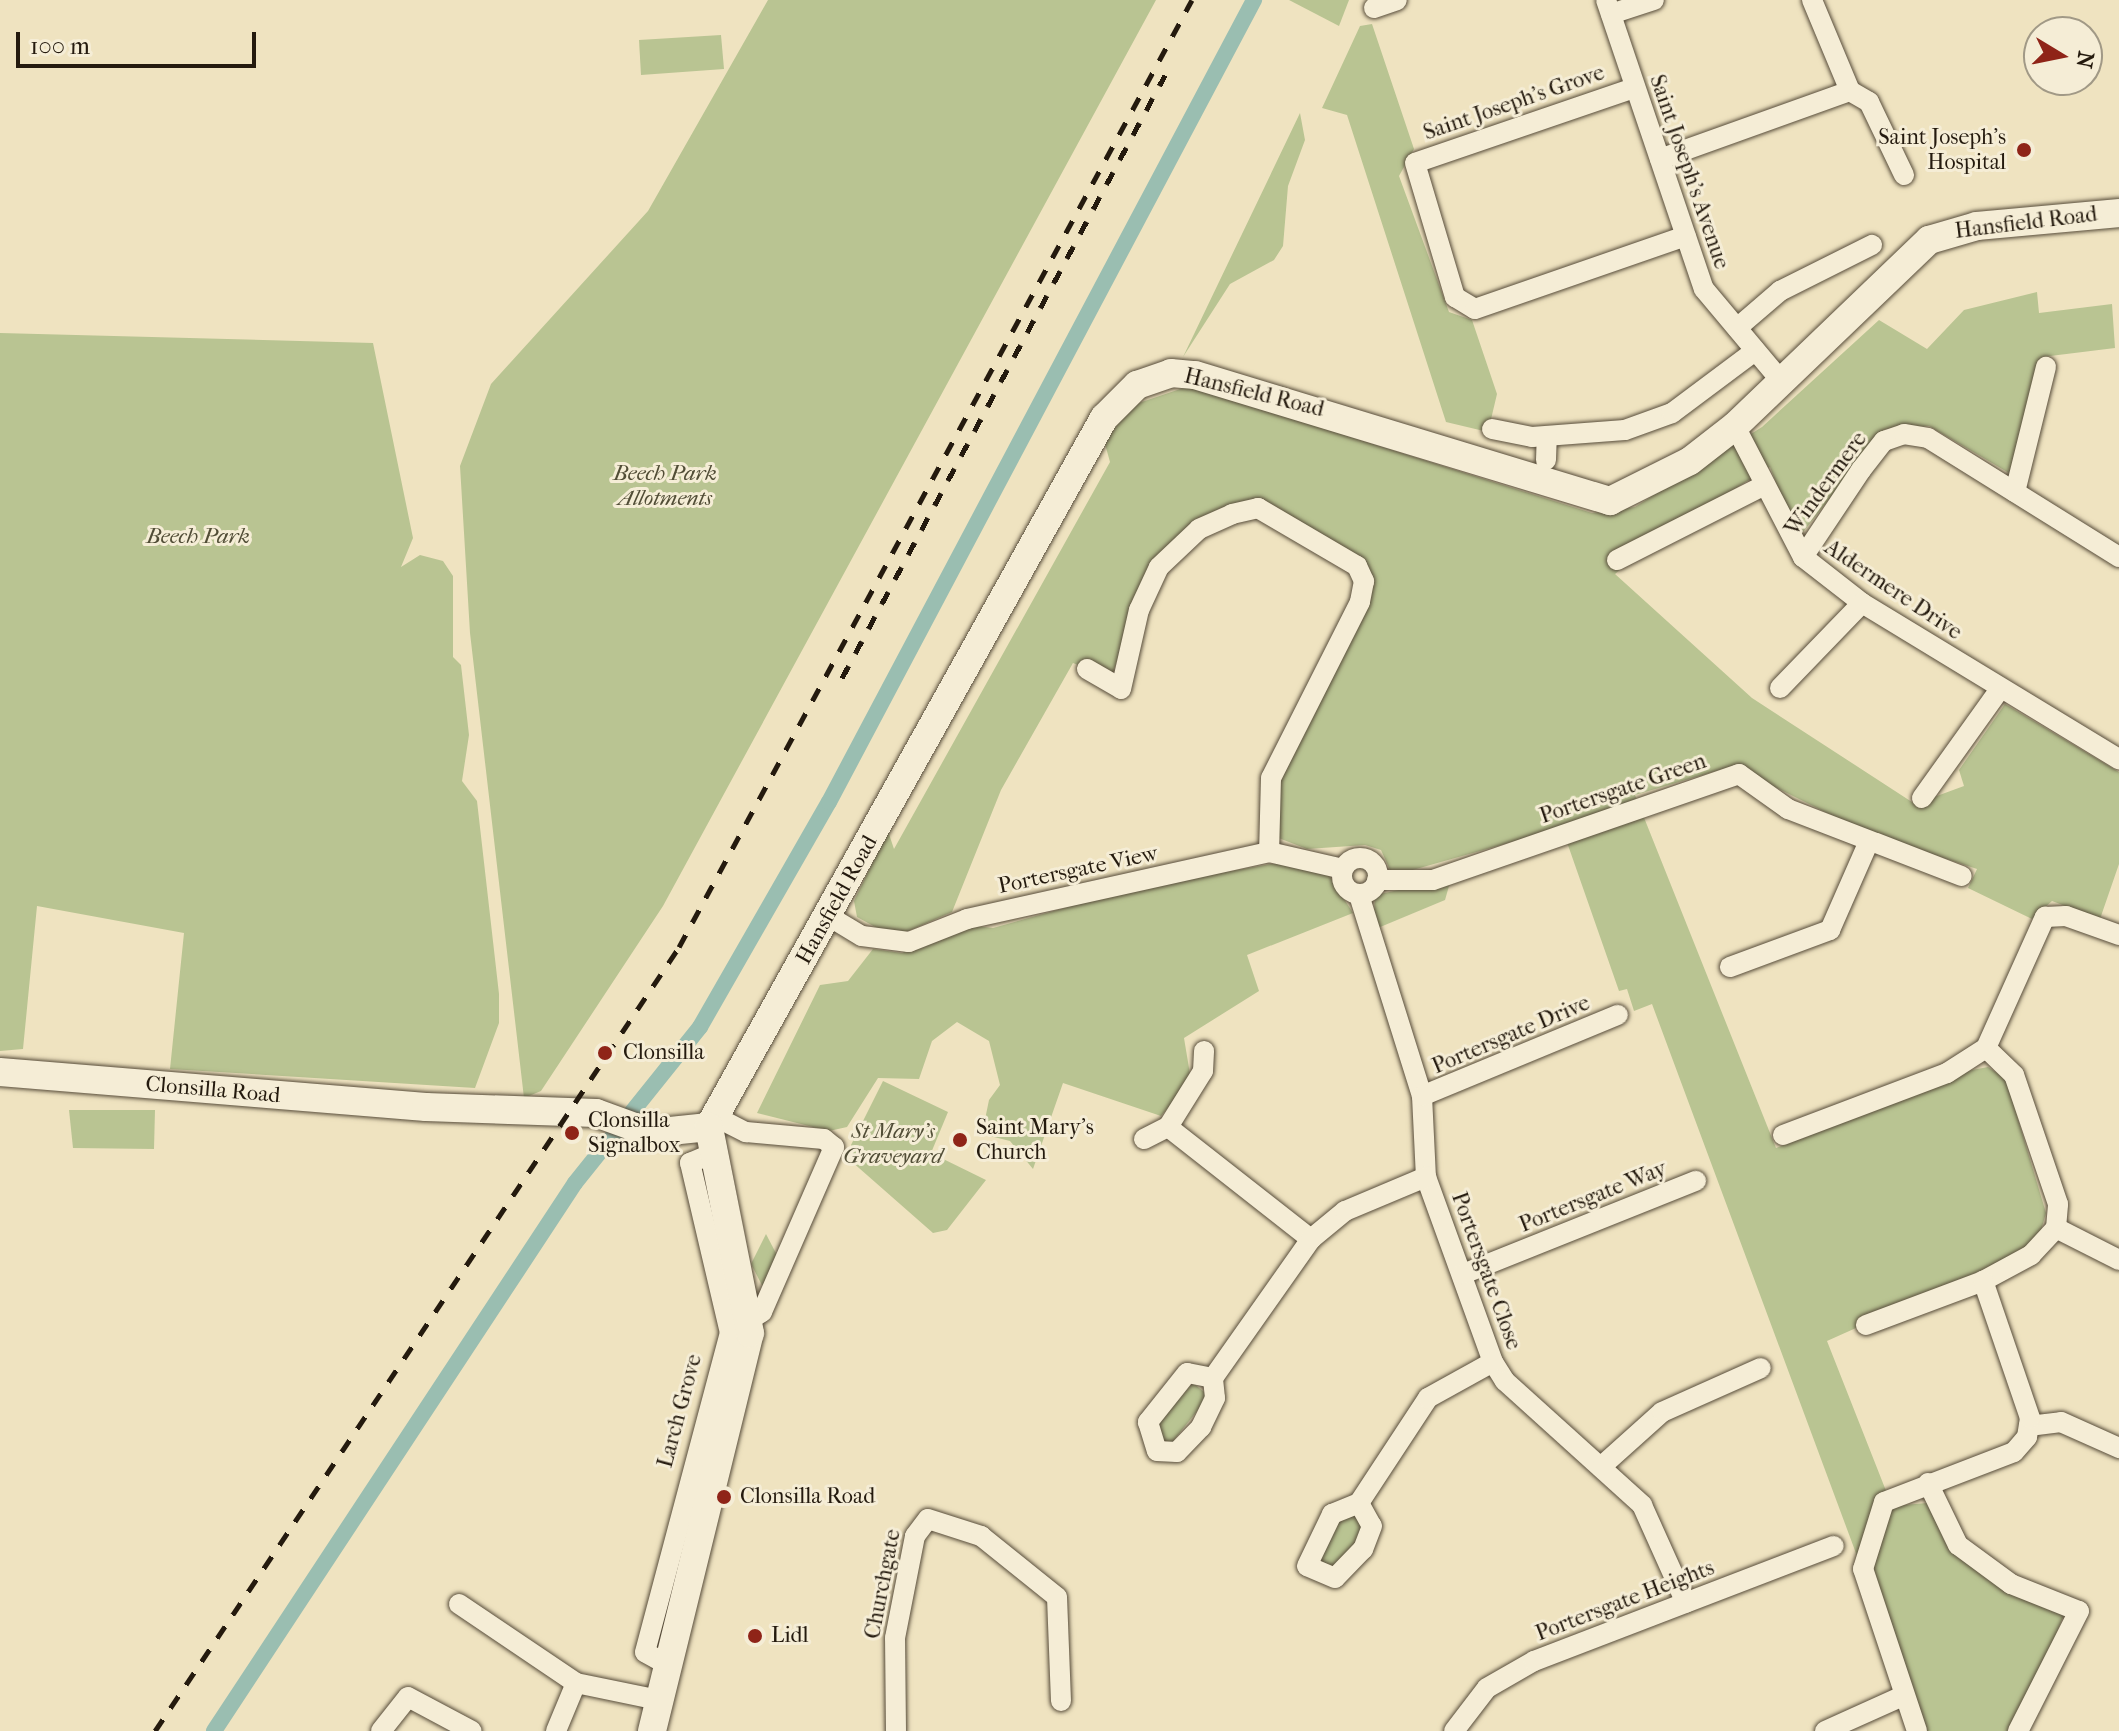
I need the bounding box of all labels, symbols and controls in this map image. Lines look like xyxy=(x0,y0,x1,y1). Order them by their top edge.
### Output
scale bar xyxy=(20,16,260,66)
north arrow xyxy=(2023,16,2103,96)
text: 100 m xyxy=(30,32,90,60)
text: N xyxy=(2070,49,2099,70)
street label: Saint Joseph's Grove xyxy=(1420,60,1608,146)
street label: Saint Joseph's Avenue xyxy=(1643,71,1735,273)
place label: Saint Joseph's Hospital xyxy=(1878,124,2006,176)
marker: Saint Joseph's Hospital xyxy=(2013,139,2035,161)
street label: Hansfield Road xyxy=(1953,201,2099,245)
street label: Hansfield Road xyxy=(1181,363,1327,423)
street label: Windermere xyxy=(1779,427,1873,541)
park label: Beech Park Allotments xyxy=(613,460,717,512)
park label: Beech Park xyxy=(146,524,250,550)
street label: Aldermere Drive xyxy=(1819,534,1967,646)
street label: Portersgate Green xyxy=(1536,748,1710,830)
street label: Hansfield Road xyxy=(791,831,883,969)
street label: Portersgate View xyxy=(996,840,1160,900)
street label: Portersgate Drive xyxy=(1428,990,1594,1080)
place label: Clonsilla xyxy=(623,1040,704,1066)
marker: Clonsilla xyxy=(594,1042,616,1064)
street label: Clonsilla Road xyxy=(145,1071,281,1109)
place label: Clonsilla Signalbox xyxy=(588,1107,680,1158)
place label: Saint Mary's Church xyxy=(976,1114,1094,1166)
park label: St Mary's Graveyard xyxy=(843,1118,943,1170)
marker: Clonsilla Signalbox xyxy=(563,1124,581,1142)
marker: Saint Mary's Church xyxy=(951,1131,969,1149)
street label: Portersgate Way xyxy=(1516,1155,1670,1239)
street label: Portersgate Close xyxy=(1445,1189,1527,1353)
street label: Larch Grove xyxy=(652,1351,708,1471)
place label: Clonsilla Road xyxy=(740,1484,875,1510)
marker: Clonsilla Road xyxy=(715,1488,733,1506)
street label: Churchgate xyxy=(859,1527,907,1641)
street label: Portersgate Heights xyxy=(1532,1555,1718,1647)
place label: Lidl xyxy=(771,1623,809,1649)
marker: Lidl xyxy=(746,1627,764,1645)

